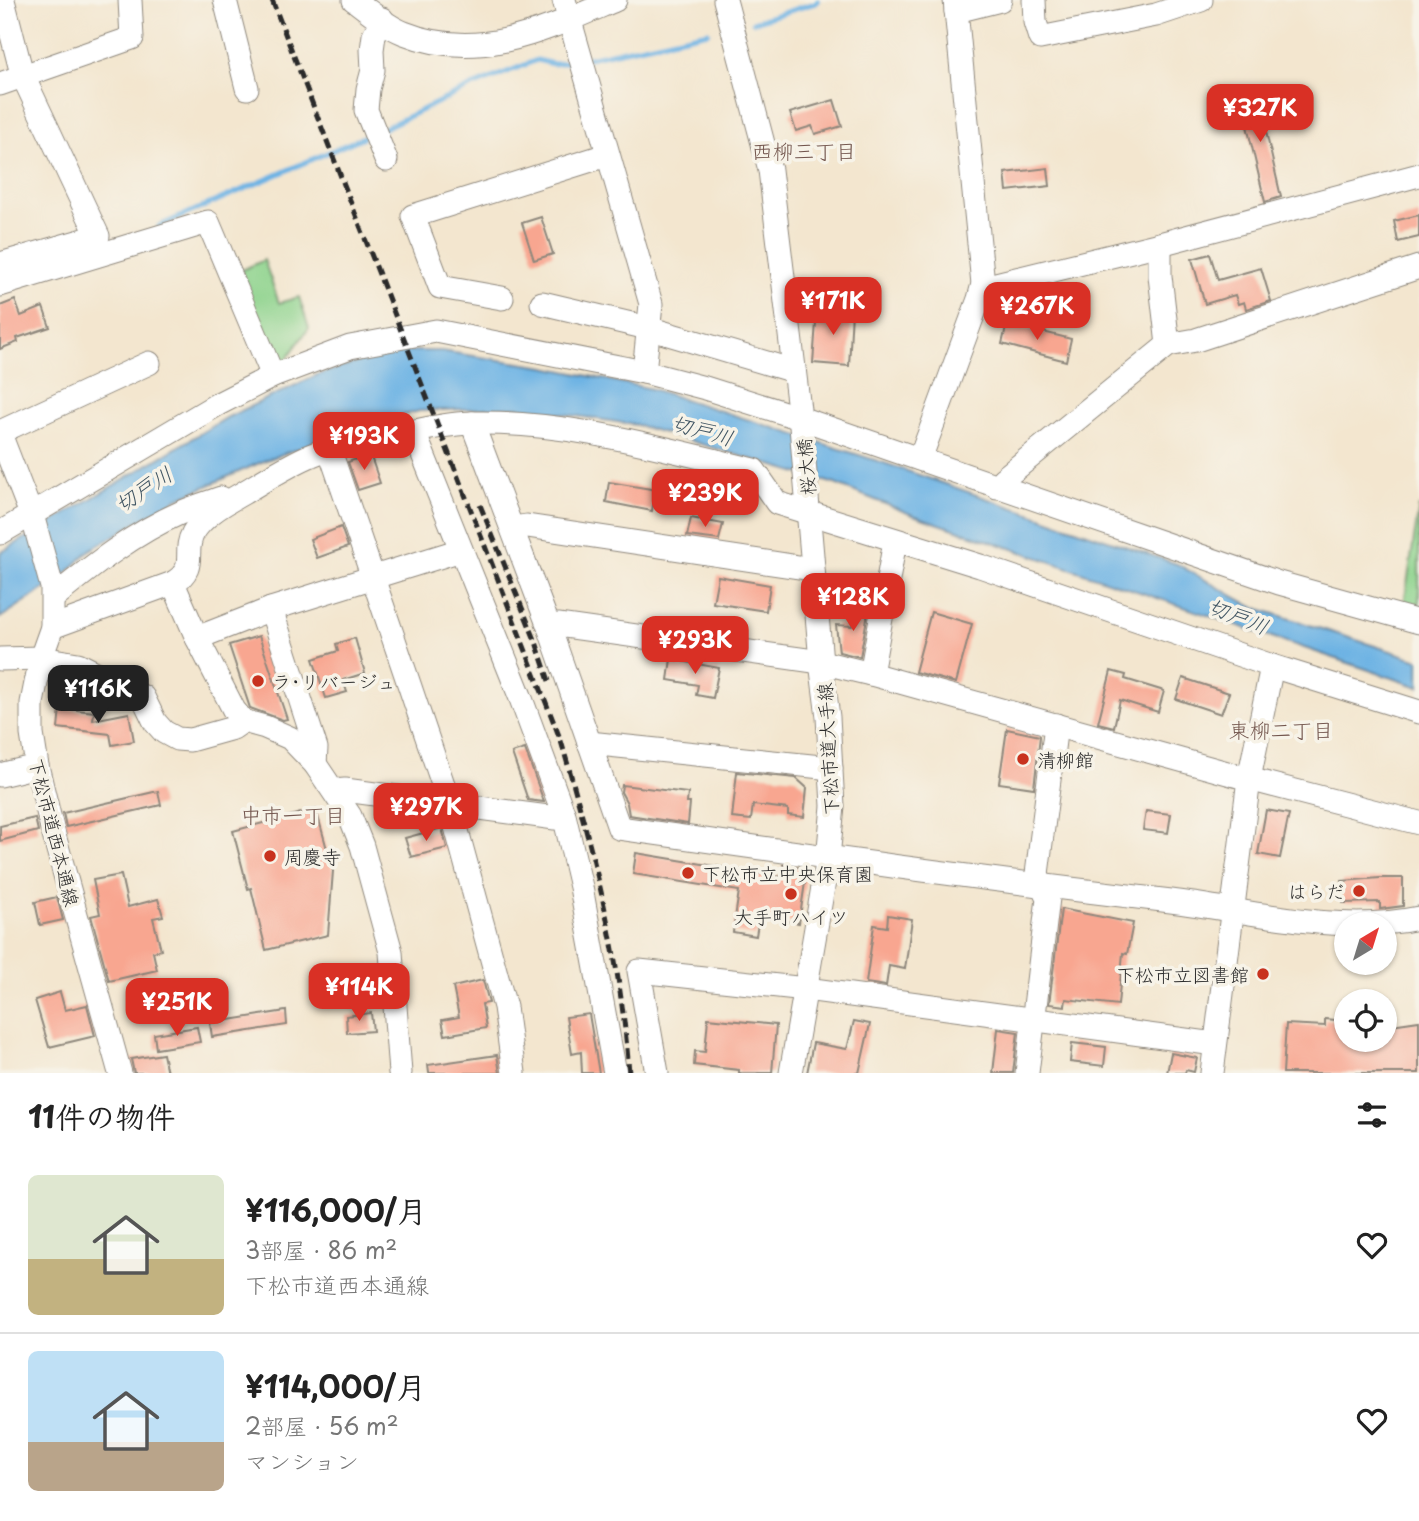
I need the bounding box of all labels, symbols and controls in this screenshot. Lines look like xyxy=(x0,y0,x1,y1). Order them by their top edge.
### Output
pin: ¥327K xyxy=(1211,85,1309,144)
text: ¥327K xyxy=(1223,89,1297,124)
district label: 西柳三丁目 xyxy=(752,134,857,166)
pin: ¥171K xyxy=(784,278,882,337)
text: ¥171K xyxy=(801,282,865,317)
pin: ¥267K xyxy=(988,282,1086,342)
text: ¥267K xyxy=(1000,287,1074,322)
water label: 切戸川 xyxy=(668,405,738,453)
pin: ¥193K xyxy=(315,412,413,472)
text: ¥193K xyxy=(329,417,399,452)
street label: 桜大橋 xyxy=(789,437,821,497)
water label: 切戸川 xyxy=(108,457,178,519)
pin: ¥239K xyxy=(656,470,754,529)
text: ¥239K xyxy=(668,474,742,509)
pin: ¥128K xyxy=(804,574,902,633)
text: ¥128K xyxy=(817,578,889,613)
water label: 切戸川 xyxy=(1204,588,1274,642)
pin: ¥293K xyxy=(646,616,744,676)
text: ¥293K xyxy=(658,621,732,656)
pin: ¥116K xyxy=(49,666,147,725)
place label: ラ･リバージュ xyxy=(272,667,396,695)
text: ¥116K xyxy=(64,670,132,705)
marker: ラ･リバージュ xyxy=(250,673,266,689)
street label: 下松市道大手線 xyxy=(810,682,844,816)
district label: 東柳二丁目 xyxy=(1229,713,1334,745)
place label: 清柳館 xyxy=(1037,745,1094,773)
marker: 清柳館 xyxy=(1015,751,1031,767)
street label: 下松市道西本通線 xyxy=(23,755,87,909)
pin: ¥297K xyxy=(377,784,475,843)
text: ¥297K xyxy=(389,788,463,823)
district label: 中市一丁目 xyxy=(241,798,346,830)
place label: 周慶寺 xyxy=(284,842,341,870)
marker: 周慶寺 xyxy=(262,848,278,864)
place label: 下松市立中央保育園 xyxy=(702,859,873,887)
marker: 下松市立中央保育園 xyxy=(680,865,696,881)
place label: はらだ xyxy=(1288,877,1345,905)
marker: はらだ xyxy=(1351,883,1367,899)
marker: 大手町ハイツ xyxy=(783,886,799,902)
place label: 大手町ハイツ xyxy=(734,902,848,930)
north arrow xyxy=(1334,912,1396,975)
map controls xyxy=(1334,912,1397,1052)
place label: 下松市立図書館 xyxy=(1116,960,1249,988)
pin: ¥114K xyxy=(310,964,408,1023)
marker: 下松市立図書館 xyxy=(1255,966,1271,982)
text: ¥114K xyxy=(325,968,393,1003)
pin: ¥251K xyxy=(128,978,226,1038)
text: ¥251K xyxy=(142,983,212,1018)
button: locate xyxy=(1334,989,1397,1052)
text: 11件の物件 xyxy=(28,1093,175,1138)
icon: filters xyxy=(1353,1096,1391,1134)
text: ¥116,000/月 xyxy=(245,1187,427,1232)
icon: home xyxy=(84,1203,168,1287)
icon: heart xyxy=(1353,1226,1391,1264)
text: 3部屋 · 86 m² xyxy=(245,1232,397,1267)
text: 下松市道西本通線 xyxy=(245,1267,429,1302)
text: ¥114,000/月 xyxy=(245,1363,426,1408)
icon: home xyxy=(84,1379,168,1463)
icon: heart xyxy=(1353,1402,1391,1440)
text: 2部屋 · 56 m² xyxy=(245,1408,399,1443)
text: マンション xyxy=(245,1443,359,1478)

